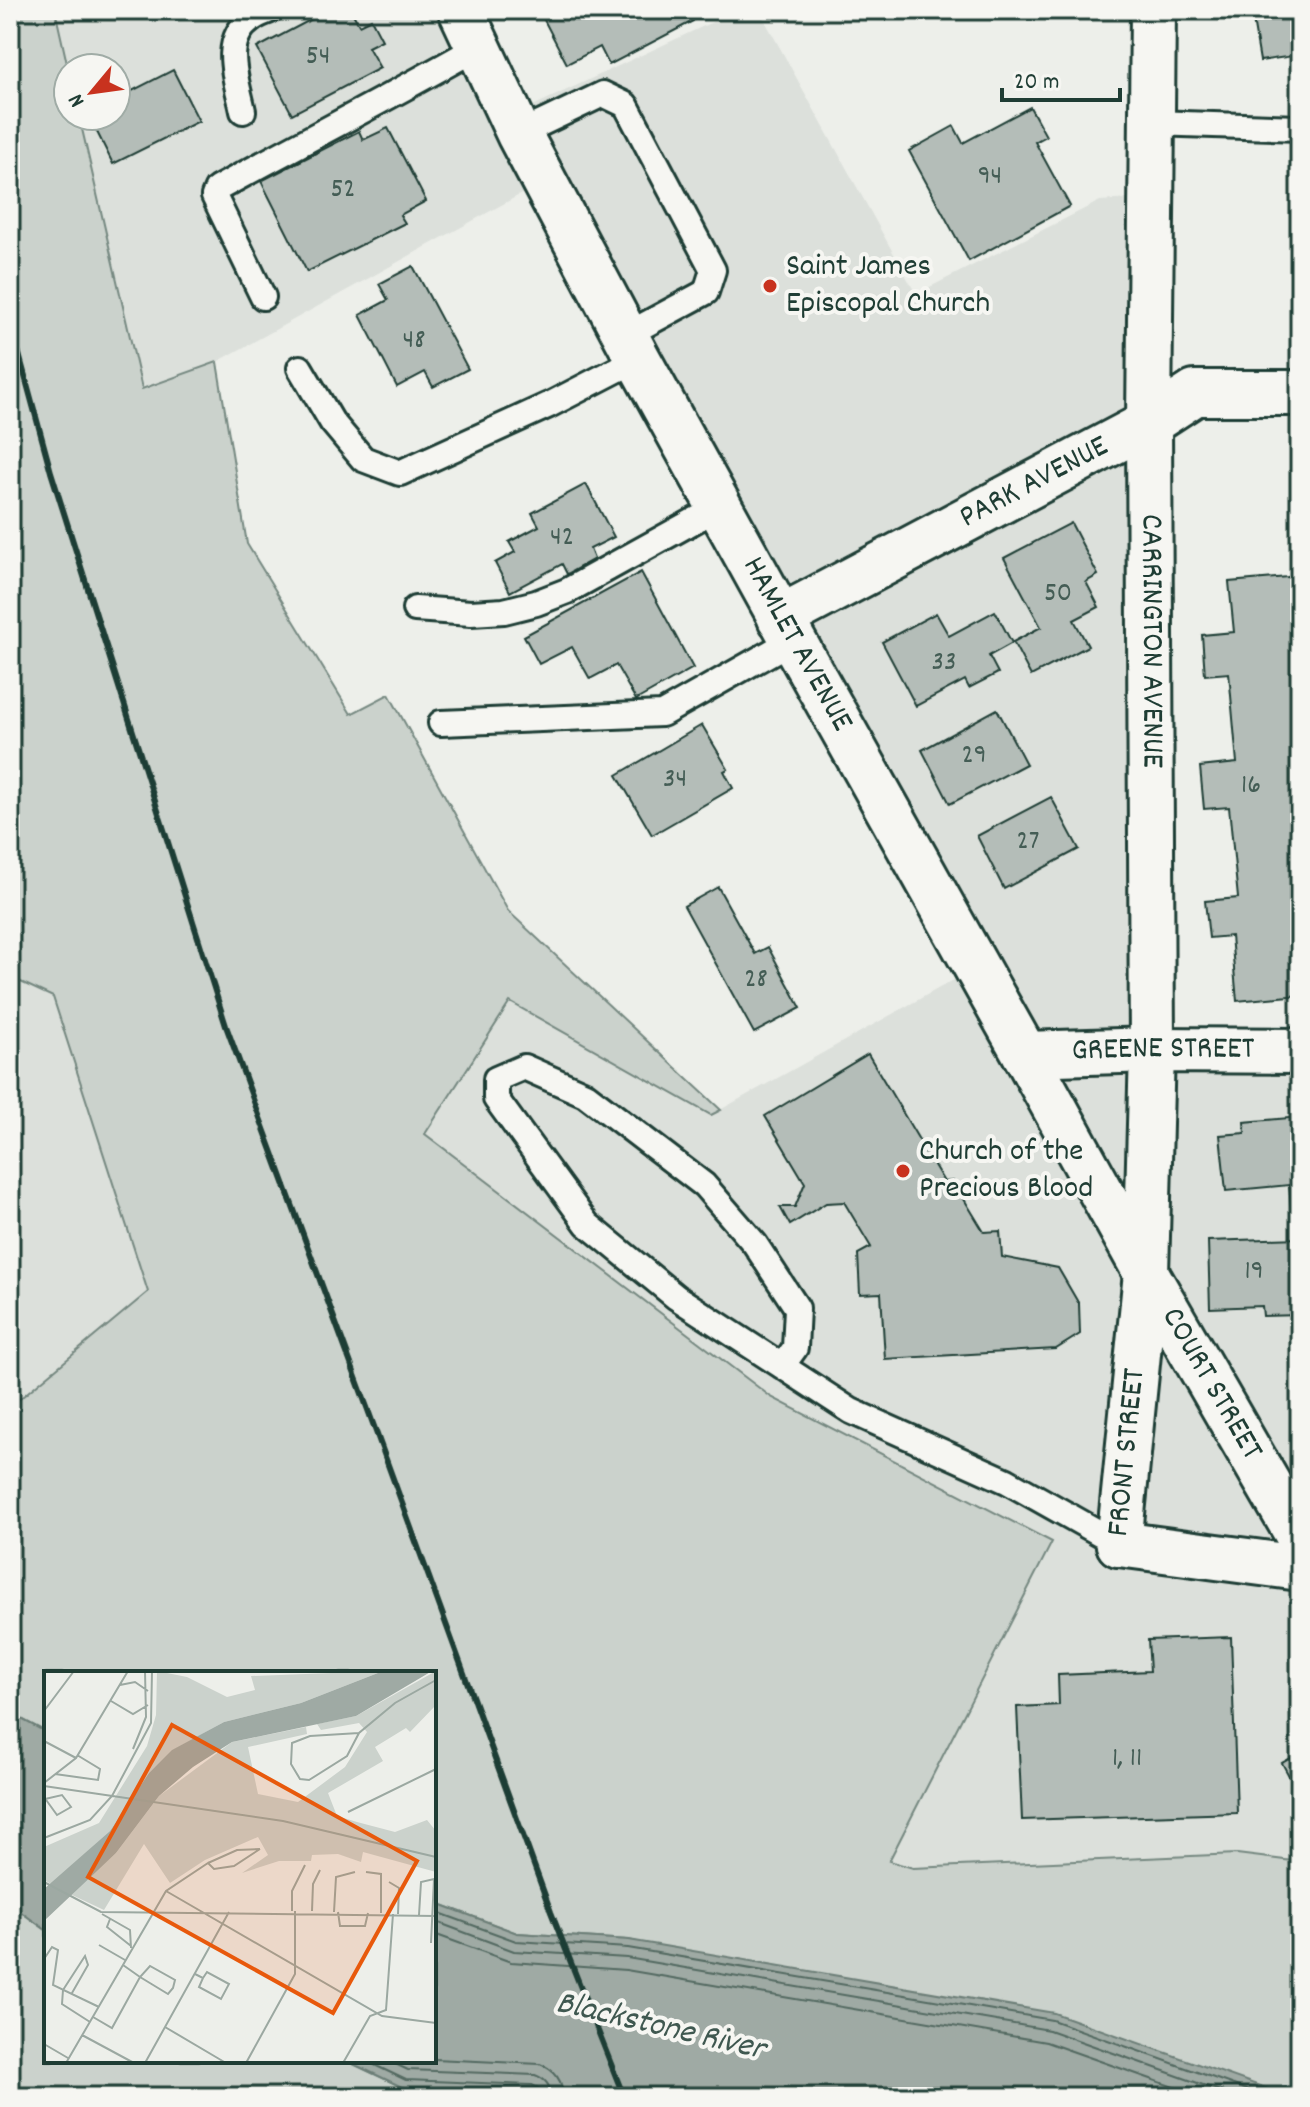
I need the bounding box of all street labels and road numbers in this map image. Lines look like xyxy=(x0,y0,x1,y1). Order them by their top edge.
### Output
street label: PARK AVENUE xyxy=(952,425,1118,542)
street label: CARRINGTON AVENUE xyxy=(1126,514,1174,769)
street label: HAMLET AVENUE xyxy=(729,549,863,741)
street label: GREENE STREET xyxy=(1071,1027,1255,1076)
street label: COURT STREET xyxy=(1148,1300,1273,1470)
street label: FRONT STREET xyxy=(1097,1366,1159,1539)

